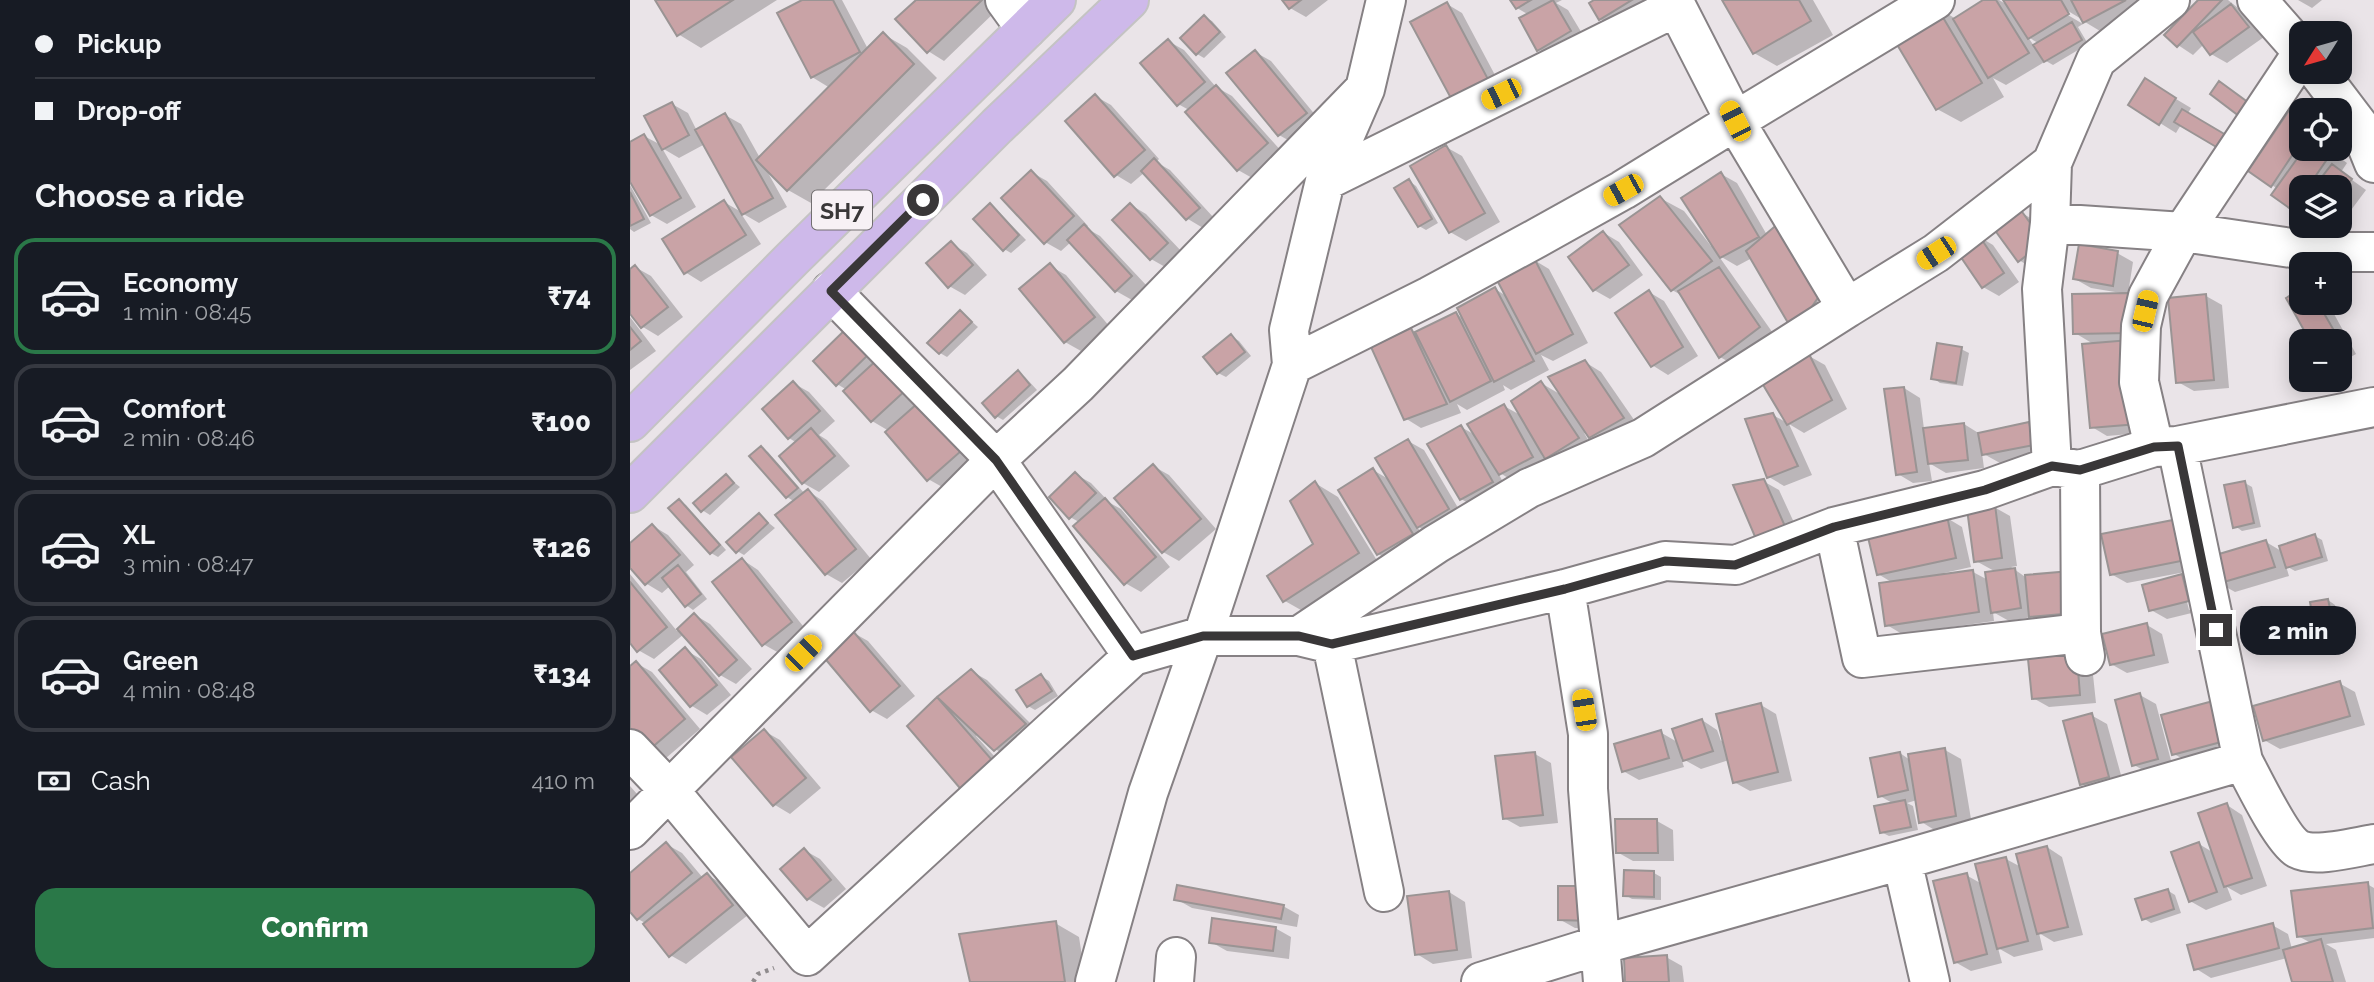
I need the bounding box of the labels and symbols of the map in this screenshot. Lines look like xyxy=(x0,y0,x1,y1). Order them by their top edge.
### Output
north arrow xyxy=(2289,21,2352,84)
car xyxy=(1478,75,1525,113)
car xyxy=(1717,98,1754,144)
car xyxy=(1600,171,1647,209)
route start xyxy=(907,184,939,216)
road number: SH7 xyxy=(812,190,872,230)
car xyxy=(1913,233,1960,273)
car xyxy=(2131,288,2160,334)
callout: 2 min xyxy=(2240,606,2356,654)
route end xyxy=(2200,614,2232,646)
car xyxy=(781,631,826,675)
car xyxy=(1571,688,1598,732)

